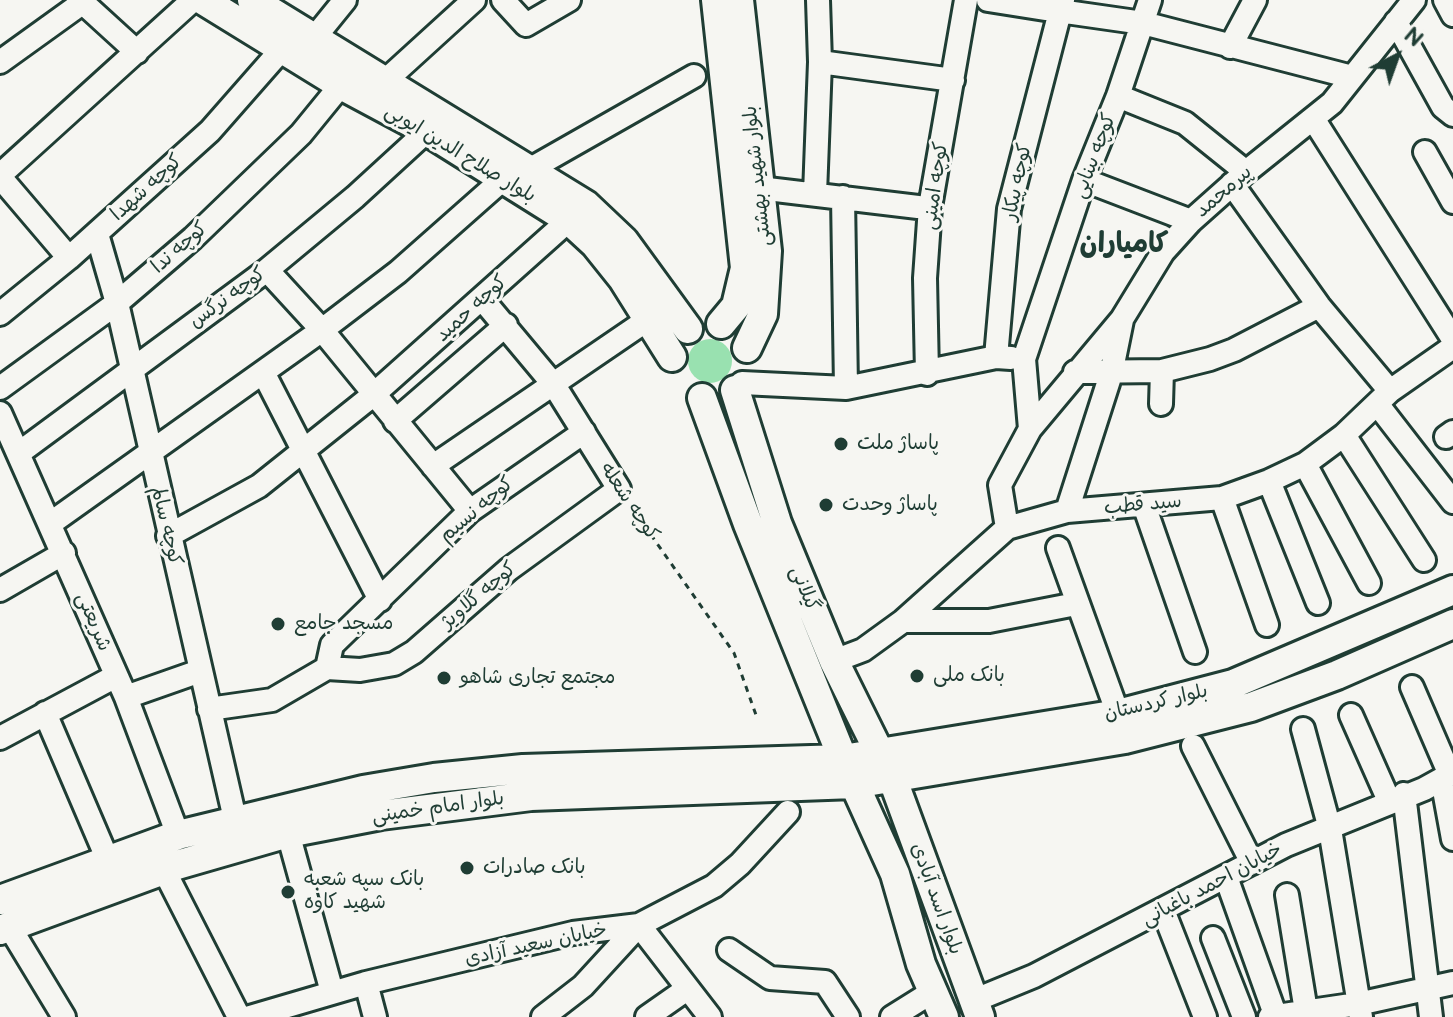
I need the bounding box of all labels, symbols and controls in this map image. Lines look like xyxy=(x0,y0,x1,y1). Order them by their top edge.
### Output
north arrow xyxy=(1357,16,1437,96)
text: N xyxy=(1398,22,1428,53)
street label: بلوار صلاح الدین ایوبی xyxy=(380,99,540,209)
street label: بلوار شهید بهشتی xyxy=(739,104,777,248)
street label: کوچه بینایی xyxy=(1068,110,1122,202)
street label: کوچه امینی xyxy=(918,140,954,232)
street label: کوچه پیکار xyxy=(998,141,1038,223)
street label: کوچه شهدا xyxy=(106,150,188,226)
street label: پیرمحمد xyxy=(1190,161,1258,223)
street label: کوچه ندا xyxy=(147,217,213,279)
district label: کامیاران xyxy=(1080,228,1168,262)
street label: کوچه نرگس xyxy=(185,262,271,334)
street label: کوچه حمید xyxy=(431,270,513,348)
place label: پاساژ ملت xyxy=(857,432,939,456)
marker: پاساژ ملت xyxy=(832,435,850,453)
street label: کوچه شعله xyxy=(594,458,664,546)
street label: کوچه نسیم xyxy=(435,472,519,548)
street label: کوچه سالم xyxy=(145,484,187,568)
street label: سید قطب xyxy=(1103,490,1183,520)
place label: پاساژ وحدت xyxy=(842,493,938,517)
marker: پاساژ وحدت xyxy=(817,496,835,514)
street label: کوچه گلاویژ xyxy=(436,557,522,635)
street label: گیلانی xyxy=(784,563,824,615)
street label: شریعتی xyxy=(70,589,116,655)
place label: مسجد جامع xyxy=(294,612,393,636)
marker: مسجد جامع xyxy=(269,615,287,633)
place label: بانک ملی xyxy=(933,664,1005,688)
place label: مجتمع تجاری شاهو xyxy=(460,666,615,690)
marker: بانک ملی xyxy=(908,667,926,685)
marker: مجتمع تجاری شاهو xyxy=(435,669,453,687)
street label: بلوار کردستان xyxy=(1102,679,1210,727)
street label: بلوار امام خمینی xyxy=(370,787,506,829)
street label: خیابان احمد باغبانی xyxy=(1138,838,1286,932)
street label: بلوار اسد آبادی xyxy=(905,840,967,958)
place label: بانک صادرات xyxy=(483,856,586,880)
marker: بانک صادرات xyxy=(458,859,476,877)
place label: بانک سپه شعبه شهید کاوه xyxy=(304,868,424,915)
marker: بانک سپه شعبه شهید کاوه xyxy=(279,883,297,901)
street label: خیابان سعید آزادی xyxy=(463,918,609,972)

